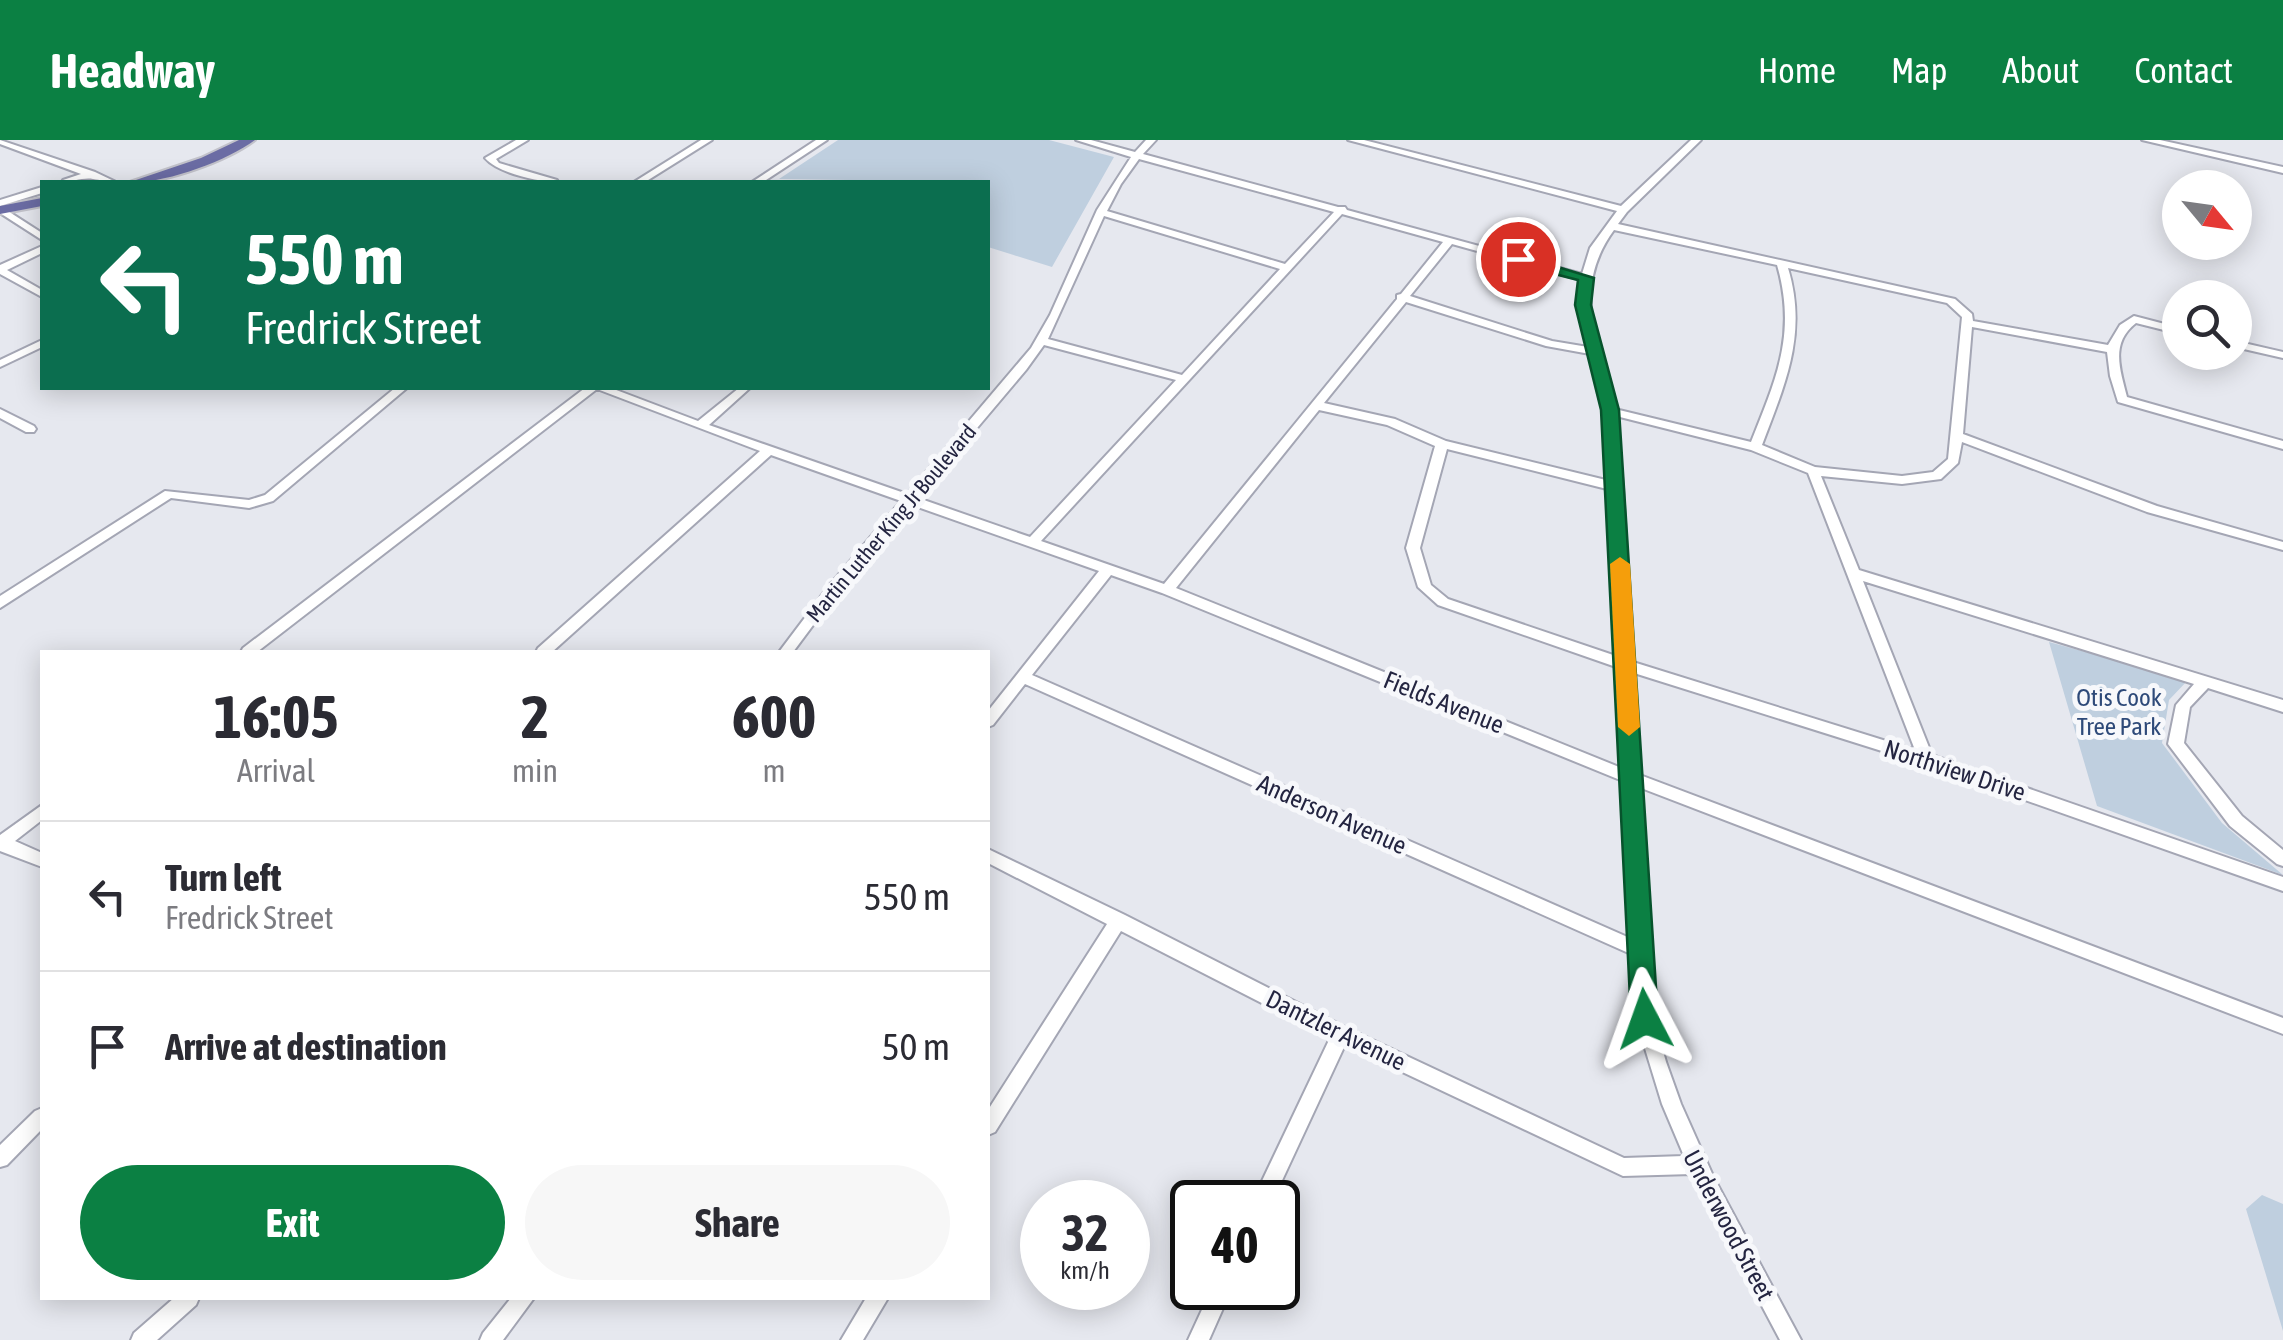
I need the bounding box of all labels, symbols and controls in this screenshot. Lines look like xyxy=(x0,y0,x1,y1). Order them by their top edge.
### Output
text: Headway xyxy=(50,43,215,98)
text: Home xyxy=(1758,50,1836,90)
text: Map xyxy=(1891,50,1947,90)
text: About xyxy=(2002,50,2079,90)
text: Contact xyxy=(2134,50,2233,90)
north arrow xyxy=(2162,170,2252,260)
map controls xyxy=(2162,170,2252,370)
pin xyxy=(1476,217,1561,302)
text: 550 m xyxy=(245,219,404,299)
icon: left xyxy=(80,220,210,350)
icon: arrive xyxy=(1491,232,1546,287)
button: search xyxy=(2162,280,2252,370)
text: Fredrick Street xyxy=(245,302,482,354)
street label: Martin Luther King Jr Boulevard xyxy=(801,419,981,627)
street label: Fields Avenue xyxy=(1380,665,1508,739)
text: 16:05 xyxy=(214,682,338,751)
text: 2 xyxy=(521,682,549,751)
text: 600 xyxy=(732,682,816,751)
park label: Otis Cook Tree Park xyxy=(2076,683,2162,740)
street label: Northview Drive xyxy=(1881,734,2029,806)
text: Arrival xyxy=(237,752,315,789)
text: min xyxy=(512,752,558,789)
text: m xyxy=(762,752,786,789)
street label: Anderson Avenue xyxy=(1253,769,1411,859)
text: Turn left xyxy=(165,856,281,899)
icon: left xyxy=(80,869,135,924)
text: 550 m xyxy=(864,875,950,918)
text: Fredrick Street xyxy=(165,899,334,936)
position arrow xyxy=(1593,967,1697,1071)
street label: Dantzler Avenue xyxy=(1262,984,1410,1076)
icon: arrive xyxy=(80,1019,135,1074)
text: Arrive at destination xyxy=(165,1025,447,1068)
text: 50 m xyxy=(882,1025,950,1068)
street label: Underwood Street xyxy=(1678,1145,1780,1305)
button: Exit xyxy=(80,1165,505,1280)
button: Share xyxy=(525,1165,950,1280)
speed limit sign: 40 xyxy=(1170,1180,1300,1310)
text: 32 xyxy=(1061,1204,1108,1262)
text: km/h xyxy=(1060,1256,1110,1284)

